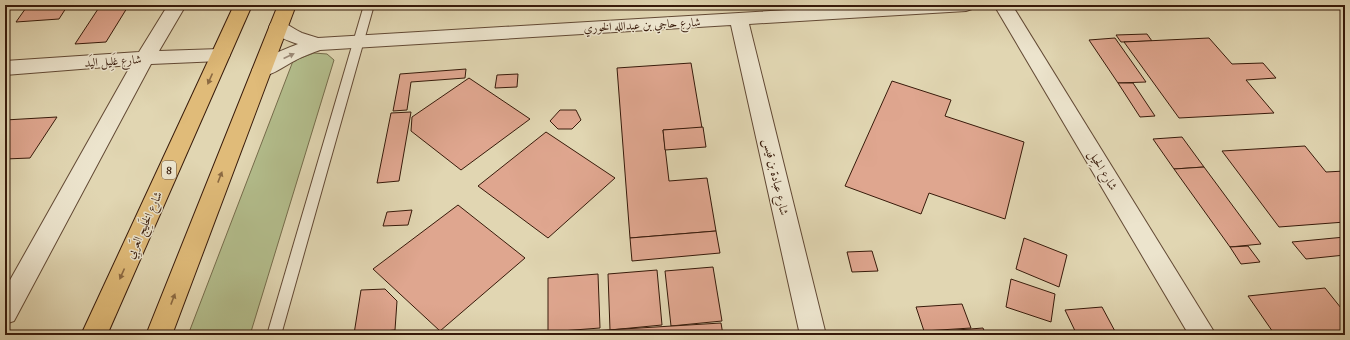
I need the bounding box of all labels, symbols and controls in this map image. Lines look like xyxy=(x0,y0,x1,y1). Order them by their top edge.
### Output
street label: شارع حاجي بن عبدالله الخوري xyxy=(583,15,701,39)
street label: شارع غَلِيل اليَد xyxy=(84,50,142,74)
one-way arrow xyxy=(283,52,295,58)
one-way arrow xyxy=(207,73,213,84)
street label: شارع عبادة بن قيس xyxy=(756,137,792,218)
street label: شارع الحِيل xyxy=(1082,147,1120,195)
road number: 8 xyxy=(162,161,176,179)
one-way arrow xyxy=(218,171,224,183)
street label: شارع الخَلِيج العَربِي xyxy=(121,188,169,262)
one-way arrow xyxy=(118,268,124,280)
one-way arrow xyxy=(171,292,177,304)

